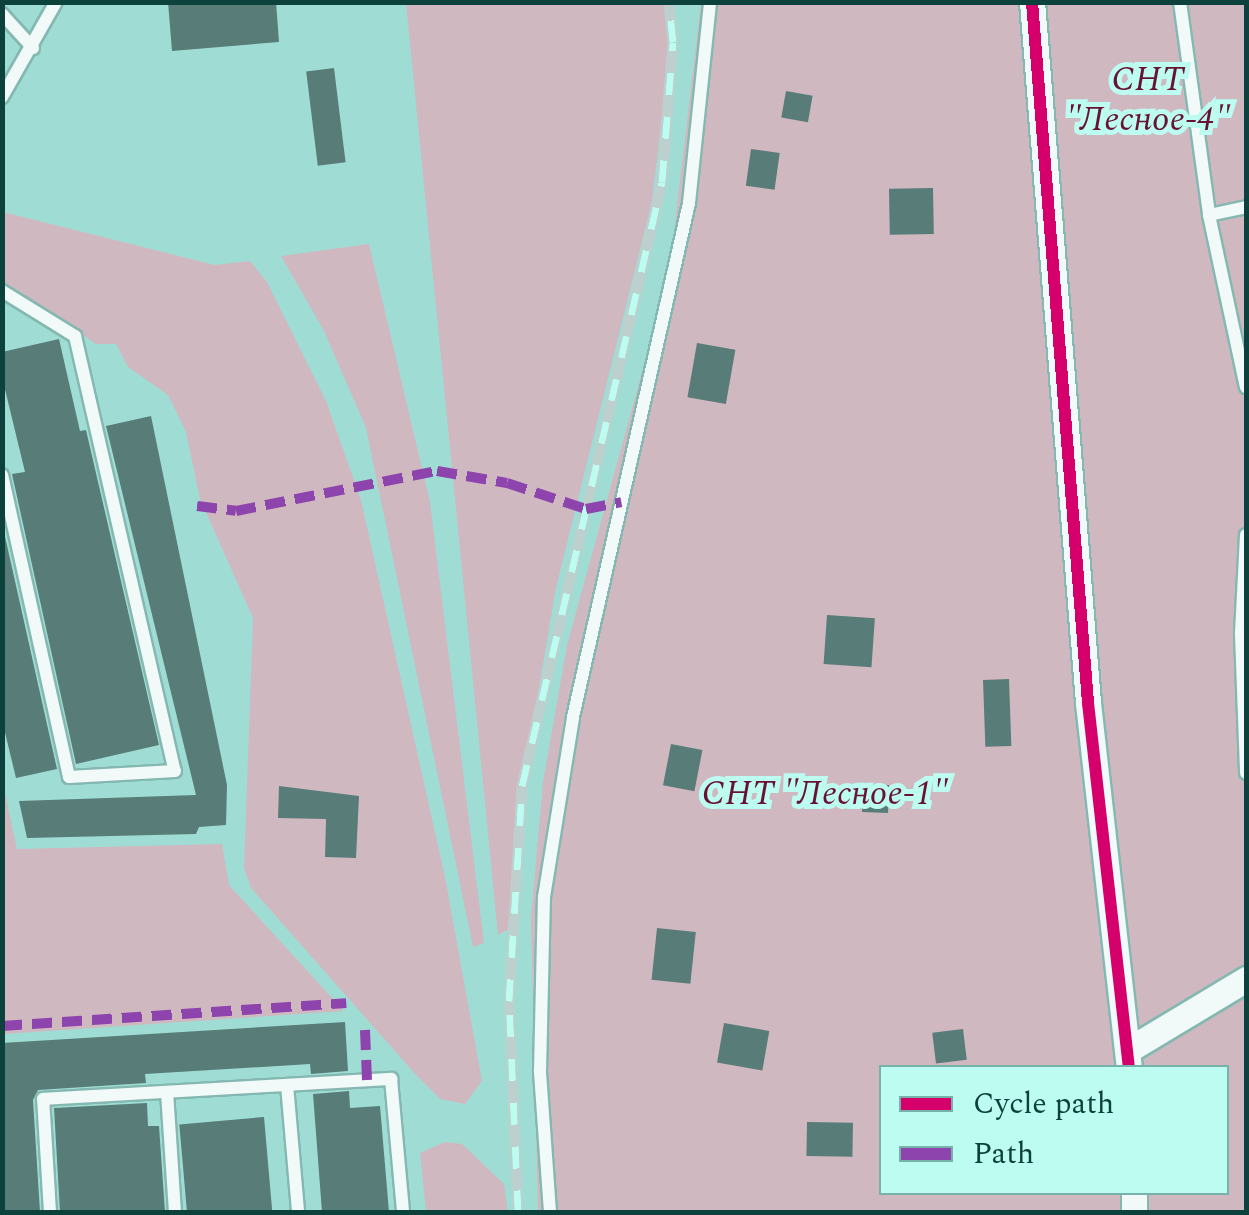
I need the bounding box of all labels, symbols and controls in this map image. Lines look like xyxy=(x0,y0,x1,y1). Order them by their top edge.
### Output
park label: СНТ "Лесное-4" xyxy=(1065,59,1231,141)
park label: СНТ "Лесное-1" xyxy=(702,773,948,815)
legend xyxy=(879,1065,1229,1195)
text: Cycle path xyxy=(973,1081,1114,1127)
text: Path xyxy=(973,1131,1034,1177)

